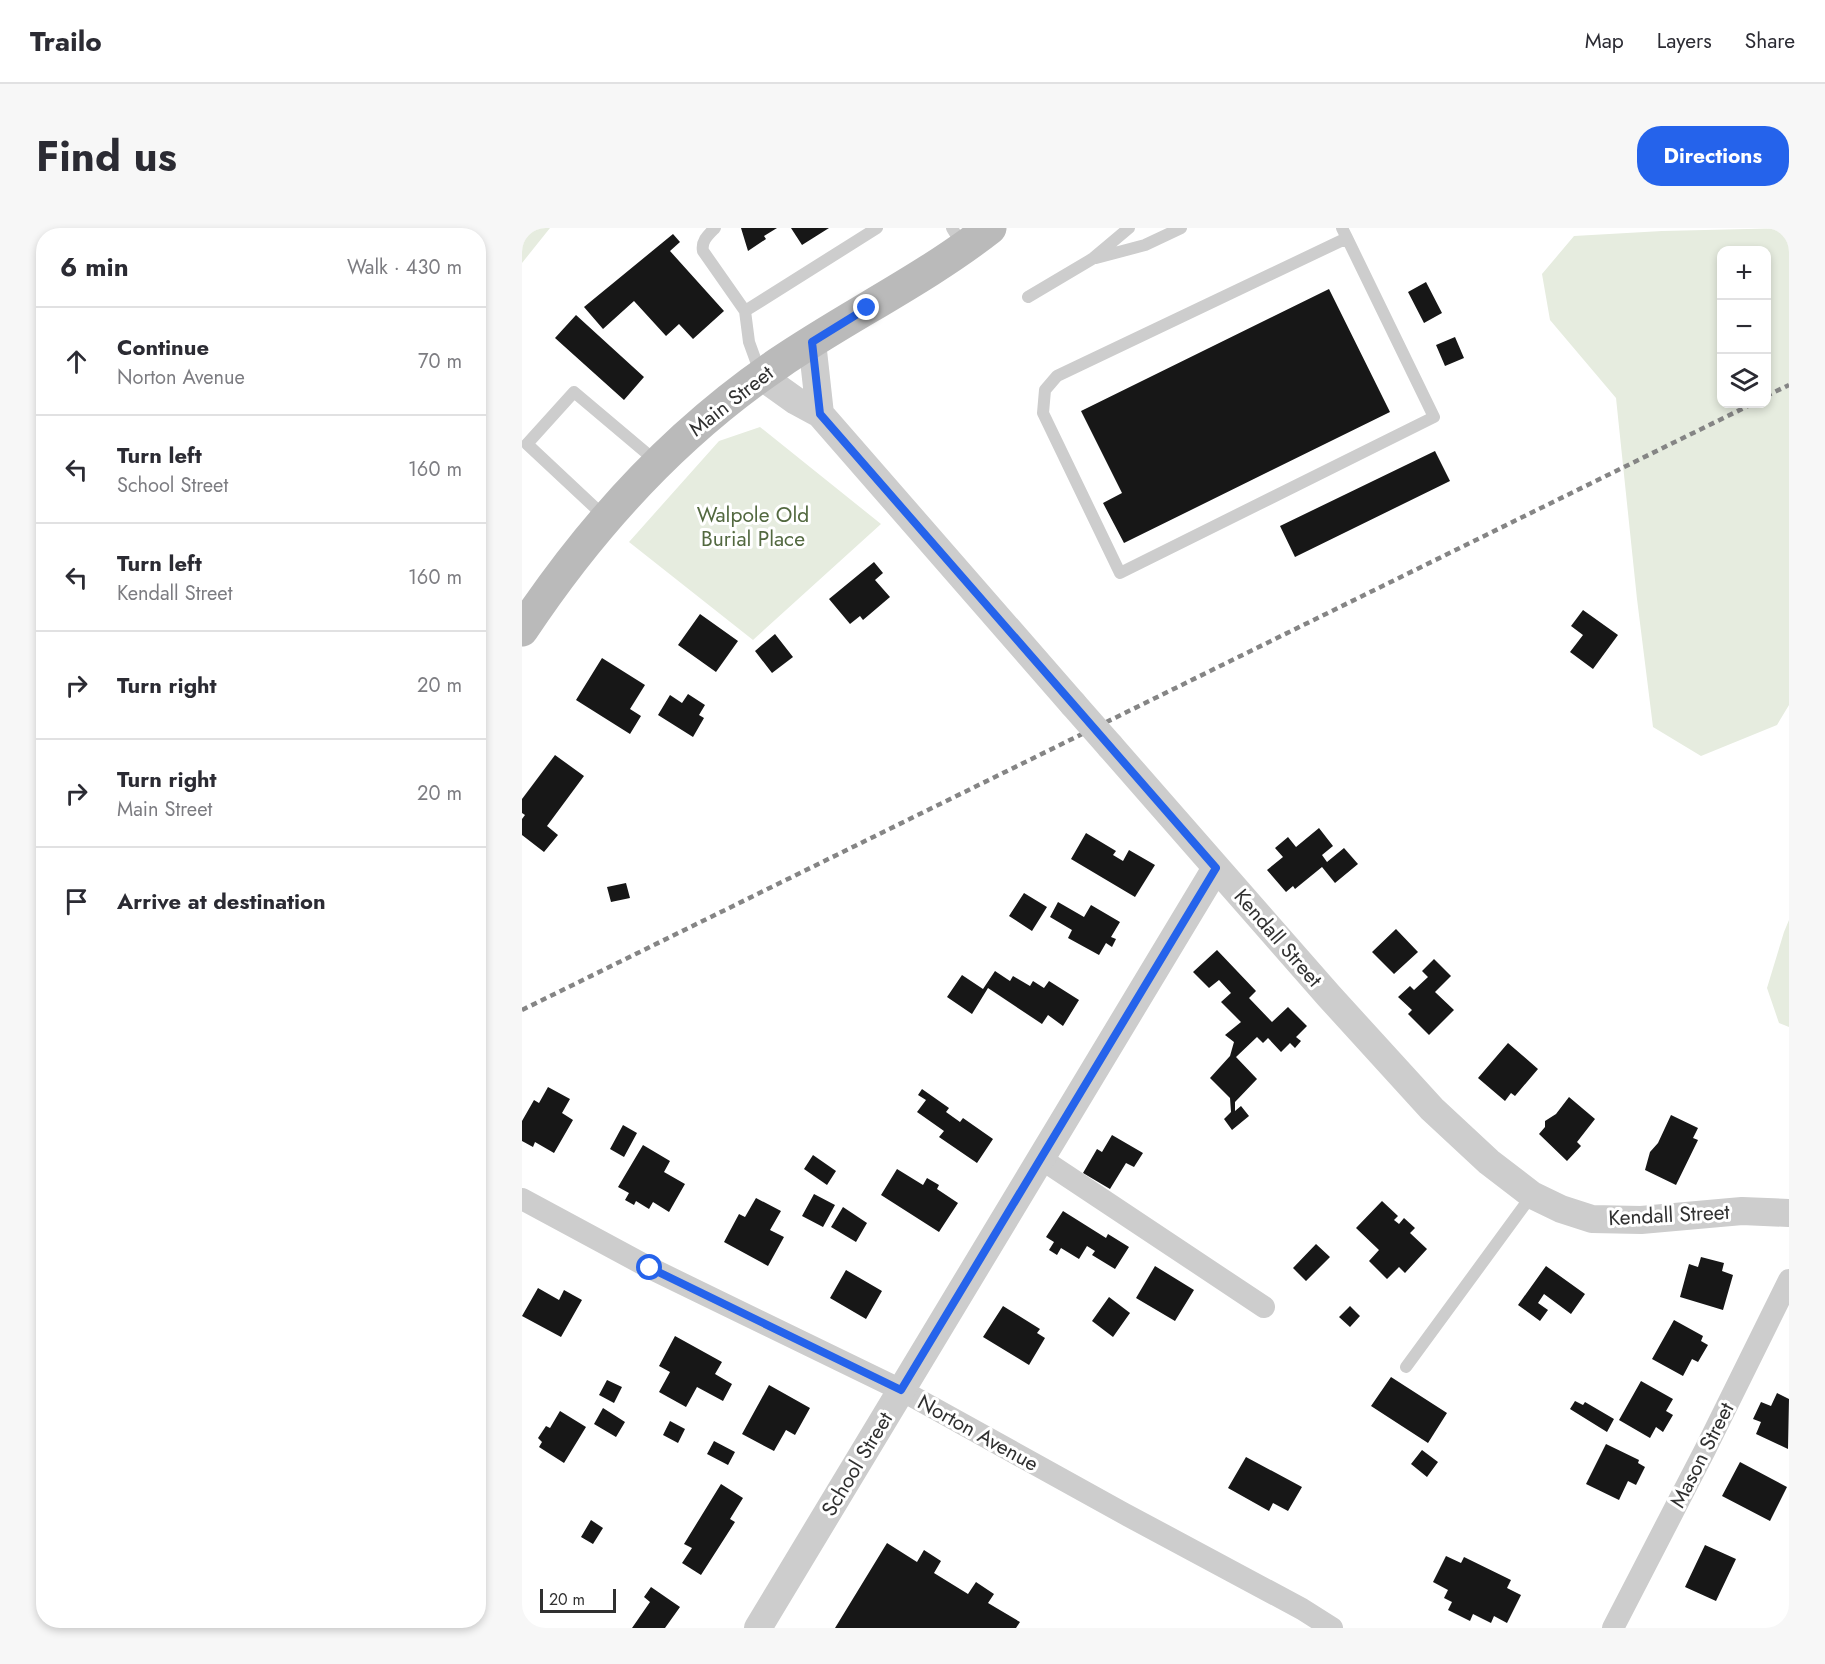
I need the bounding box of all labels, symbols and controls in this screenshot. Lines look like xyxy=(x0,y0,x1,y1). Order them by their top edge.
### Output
text: Trailo xyxy=(30,21,102,62)
text: Map xyxy=(1585,26,1624,56)
text: Layers xyxy=(1657,26,1712,56)
text: Share xyxy=(1745,26,1795,56)
text: Find us xyxy=(36,126,177,187)
button: Directions xyxy=(1637,126,1789,186)
map controls xyxy=(1717,246,1771,408)
button: + xyxy=(1717,246,1771,300)
text: 6 min xyxy=(60,248,129,286)
text: Walk · 430 m xyxy=(347,253,462,282)
route end xyxy=(853,294,879,320)
button: − xyxy=(1717,300,1771,354)
text: Continue xyxy=(117,331,209,363)
icon: ahead xyxy=(60,345,93,378)
text: 70 m xyxy=(418,347,462,376)
button: layers xyxy=(1717,354,1771,408)
street label: Main Street xyxy=(682,358,780,444)
text: Norton Avenue xyxy=(117,363,245,392)
text: Turn left xyxy=(117,439,202,471)
icon: left xyxy=(60,453,93,486)
text: 160 m xyxy=(408,455,462,484)
text: School Street xyxy=(117,471,228,500)
park label: Walpole Old Burial Place xyxy=(697,500,809,554)
text: Turn left xyxy=(117,547,202,579)
icon: left xyxy=(60,561,93,594)
text: 160 m xyxy=(408,563,462,592)
text: Kendall Street xyxy=(117,579,232,608)
icon: right xyxy=(60,669,93,702)
text: Turn right xyxy=(117,669,217,701)
text: 20 m xyxy=(417,671,462,700)
text: Turn right xyxy=(117,763,217,795)
icon: right xyxy=(60,777,93,810)
text: 20 m xyxy=(417,779,462,808)
text: Main Street xyxy=(117,795,212,824)
street label: Kendall Street xyxy=(1227,882,1329,994)
icon: arrive xyxy=(60,885,93,918)
text: Arrive at destination xyxy=(117,885,326,917)
street label: Kendall Street xyxy=(1608,1197,1730,1233)
route start xyxy=(636,1254,662,1280)
street label: Norton Avenue xyxy=(912,1387,1044,1479)
street label: Mason Street xyxy=(1663,1397,1741,1513)
street label: School Street xyxy=(814,1406,900,1522)
scale bar xyxy=(540,1586,616,1614)
text: 20 m xyxy=(549,1588,585,1611)

